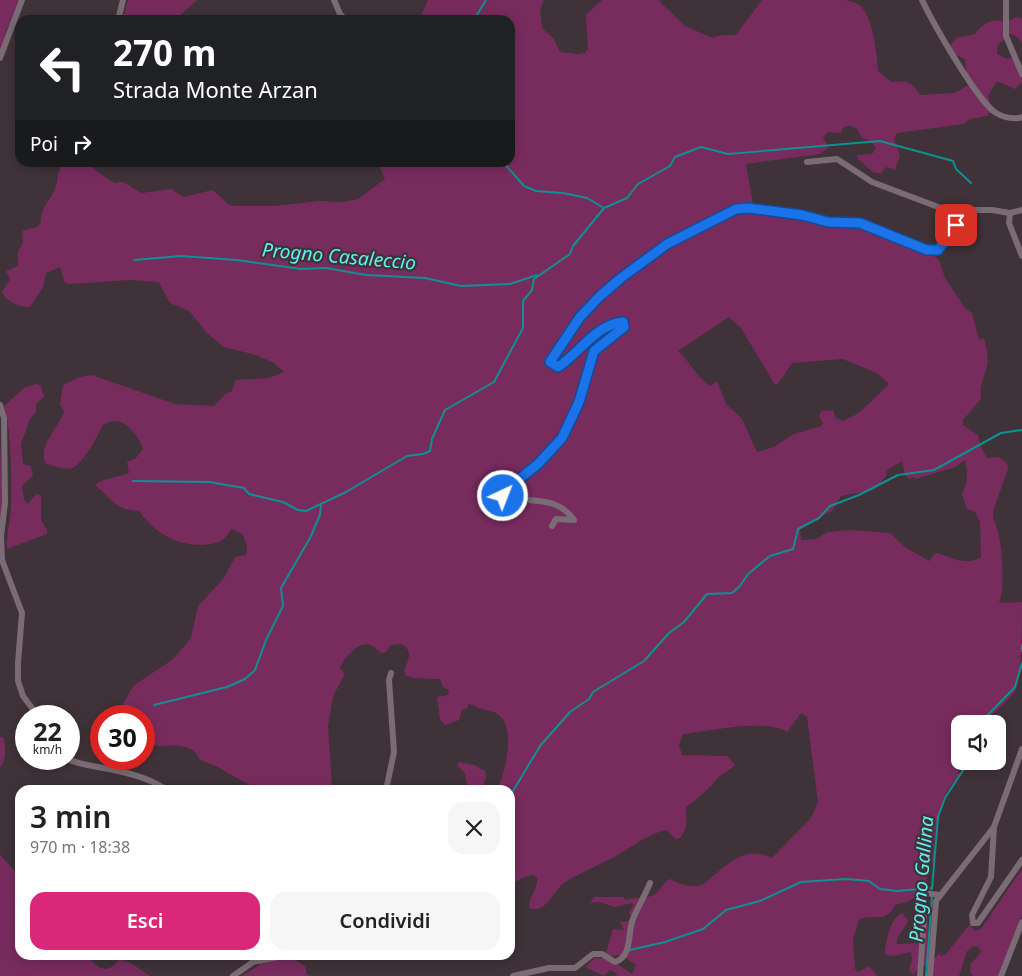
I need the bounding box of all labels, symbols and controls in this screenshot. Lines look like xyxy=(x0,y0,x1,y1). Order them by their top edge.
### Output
text: 270 m xyxy=(113,29,216,76)
icon: left xyxy=(30,35,95,100)
text: Strada Monte Arzan xyxy=(113,74,318,104)
icon: right xyxy=(68,130,96,158)
text: Poi xyxy=(30,131,58,157)
pin xyxy=(935,204,977,246)
icon: arrive xyxy=(942,211,970,239)
water label: Progno Casaleccio xyxy=(261,236,417,276)
position arrow xyxy=(476,469,528,521)
speed limit sign: 30 xyxy=(90,705,155,770)
text: 22 xyxy=(33,714,62,748)
map controls xyxy=(951,715,1006,770)
button: sound xyxy=(951,715,1006,770)
text: km/h xyxy=(33,741,62,758)
text: 3 min xyxy=(30,796,111,837)
button: close xyxy=(448,802,500,854)
water label: Progno Gallina xyxy=(903,815,939,943)
text: 970 m · 18:38 xyxy=(30,836,130,858)
button: Esci xyxy=(30,892,260,950)
button: Condividi xyxy=(270,892,500,950)

